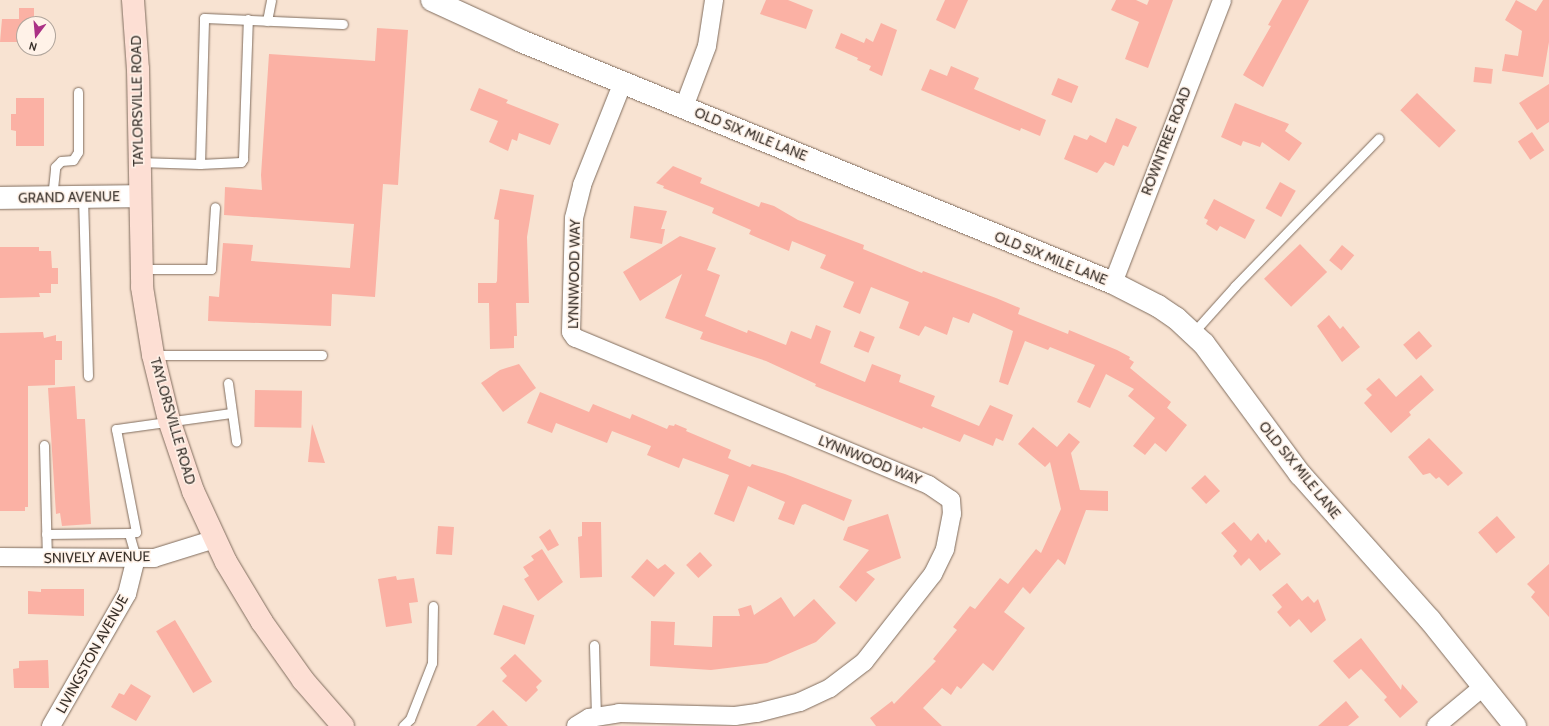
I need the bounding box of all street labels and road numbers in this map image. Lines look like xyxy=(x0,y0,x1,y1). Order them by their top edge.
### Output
street label: TAYLORSVILLE ROAD xyxy=(127,35,147,167)
street label: ROWNTREE ROAD xyxy=(1138,84,1194,198)
street label: OLD SIX MILE LANE xyxy=(692,104,810,164)
street label: GRAND AVENUE xyxy=(18,188,120,206)
street label: LYNNWOOD WAY xyxy=(565,219,583,329)
street label: OLD SIX MILE LANE xyxy=(992,228,1110,288)
street label: TAYLORSVILLE ROAD xyxy=(147,356,199,486)
street label: OLD SIX MILE LANE xyxy=(1256,418,1344,522)
street label: LYNNWOOD WAY xyxy=(816,432,924,488)
street label: SNIVELY AVENUE xyxy=(44,548,150,566)
street label: LIVINGSTON AVENUE xyxy=(52,592,132,716)

